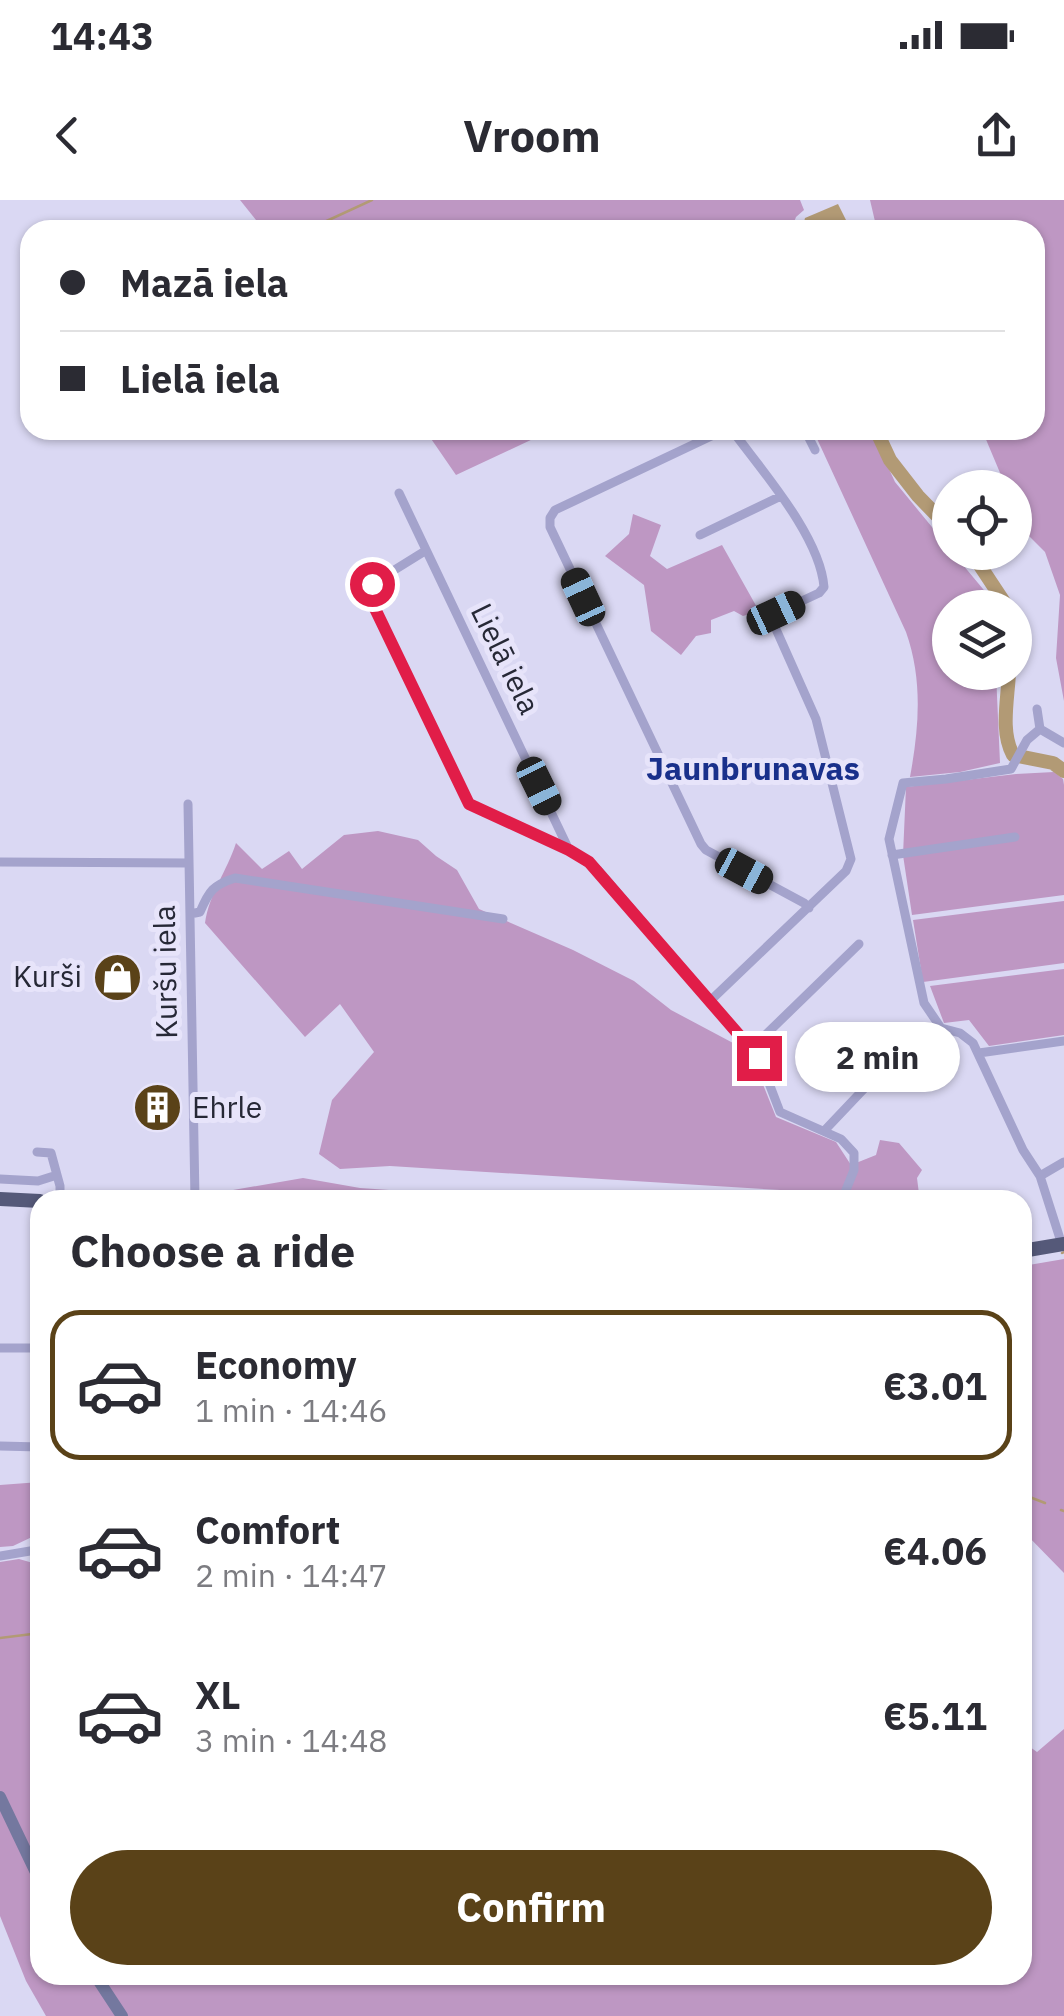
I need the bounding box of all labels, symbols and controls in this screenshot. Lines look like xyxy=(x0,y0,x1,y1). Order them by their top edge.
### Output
text: 14:43 xyxy=(50,11,154,60)
text: Vroom xyxy=(463,106,601,164)
icon: back xyxy=(40,108,95,163)
icon: share xyxy=(969,108,1024,163)
text: Mazā iela xyxy=(120,258,288,307)
text: Lielā iela xyxy=(120,354,280,403)
map controls xyxy=(932,470,1032,690)
button: locate xyxy=(932,470,1032,570)
route start xyxy=(350,562,395,607)
car xyxy=(557,563,609,631)
car xyxy=(742,587,810,639)
button: layers xyxy=(932,590,1032,690)
street label: Lielā iela xyxy=(463,597,550,720)
district label: Jaunbrunavas xyxy=(646,747,860,789)
car xyxy=(512,752,566,820)
car xyxy=(710,844,778,898)
street label: Kuršu iela xyxy=(144,905,185,1039)
shop icon: Kurši xyxy=(91,951,143,1003)
place label: Kurši xyxy=(13,956,82,995)
callout: 2 min xyxy=(794,1023,959,1093)
route end xyxy=(737,1036,782,1081)
text: 2 min xyxy=(836,1036,919,1078)
building icon: Ehrle xyxy=(131,1082,183,1134)
place label: Ehrle xyxy=(192,1087,262,1126)
text: Choose a ride xyxy=(70,1221,355,1279)
icon: car xyxy=(75,1340,165,1430)
text: Economy xyxy=(195,1340,357,1389)
text: €3.01 xyxy=(883,1361,987,1410)
text: 1 min · 14:46 xyxy=(195,1389,388,1431)
icon: car xyxy=(75,1505,165,1595)
text: Comfort xyxy=(195,1505,340,1554)
text: €4.06 xyxy=(883,1526,987,1575)
text: 2 min · 14:47 xyxy=(195,1554,388,1596)
icon: car xyxy=(75,1670,165,1760)
text: XL xyxy=(195,1670,241,1719)
text: €5.11 xyxy=(883,1691,987,1740)
text: 3 min · 14:48 xyxy=(195,1719,388,1761)
button: Confirm xyxy=(70,1850,992,1965)

